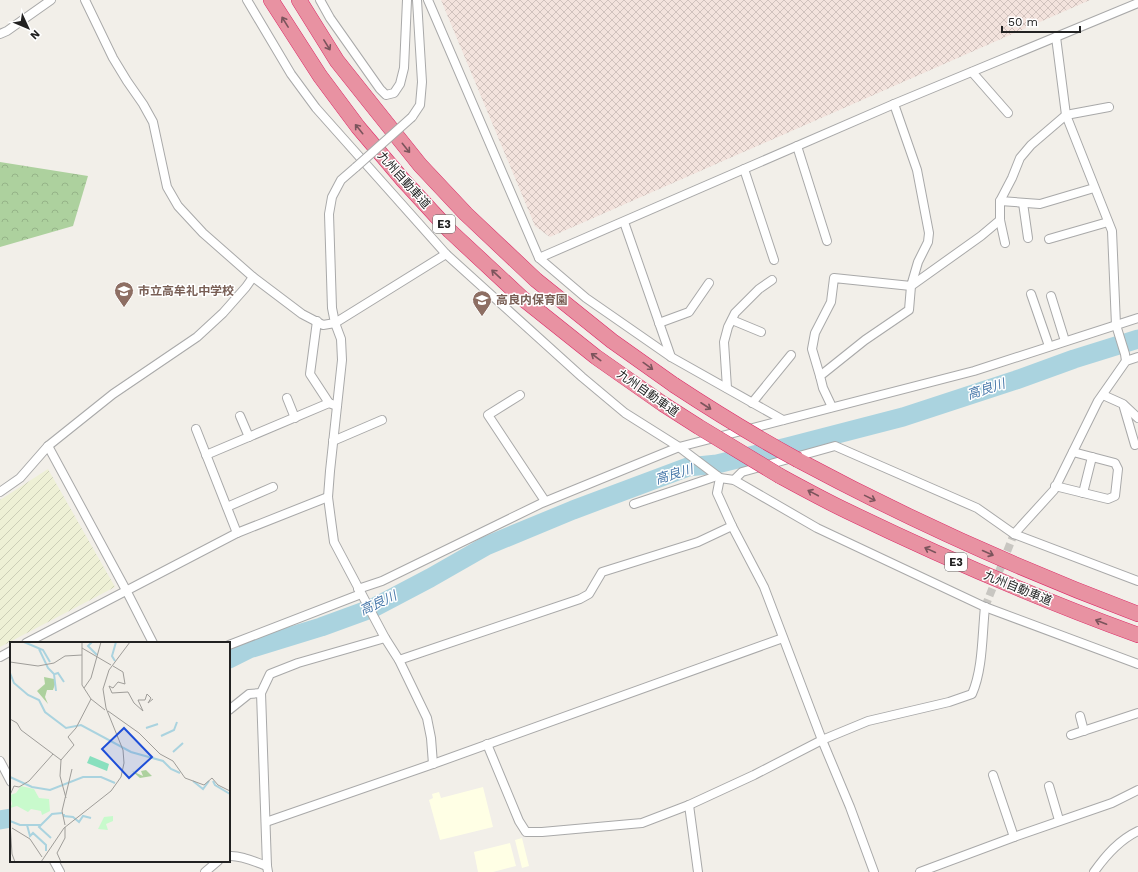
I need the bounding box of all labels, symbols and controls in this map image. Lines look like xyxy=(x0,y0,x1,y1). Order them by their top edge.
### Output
north arrow xyxy=(8,8,48,48)
scale bar xyxy=(1002,8,1080,34)
text: 50 m xyxy=(1008,15,1038,29)
one-way arrow xyxy=(281,17,289,28)
text: N xyxy=(27,27,42,42)
one-way arrow xyxy=(324,39,332,51)
one-way arrow xyxy=(355,123,364,134)
one-way arrow xyxy=(402,143,411,154)
street label: 九州自動車道 xyxy=(375,149,433,211)
road number: E3 xyxy=(433,215,455,233)
one-way arrow xyxy=(492,270,502,279)
school or university icon: 市立高牟礼中学校 xyxy=(113,280,135,308)
place label: 市立高牟礼中学校 xyxy=(138,284,234,298)
school or university icon: 高良内保育園 xyxy=(471,289,493,317)
place label: 高良内保育園 xyxy=(496,293,568,307)
one-way arrow xyxy=(591,353,602,361)
one-way arrow xyxy=(642,362,653,370)
street label: 九州自動車道 xyxy=(614,367,682,419)
water label: 高良川 xyxy=(965,375,1009,402)
one-way arrow xyxy=(701,402,712,411)
water label: 高良川 xyxy=(653,461,697,487)
one-way arrow xyxy=(807,489,819,497)
one-way arrow xyxy=(864,495,876,502)
one-way arrow xyxy=(924,546,936,553)
one-way arrow xyxy=(981,550,993,557)
road number: E3 xyxy=(945,553,967,571)
street label: 九州自動車道 xyxy=(982,568,1054,608)
water label: 高良川 xyxy=(357,587,401,618)
one-way arrow xyxy=(1096,617,1108,625)
inset map xyxy=(10,642,230,862)

